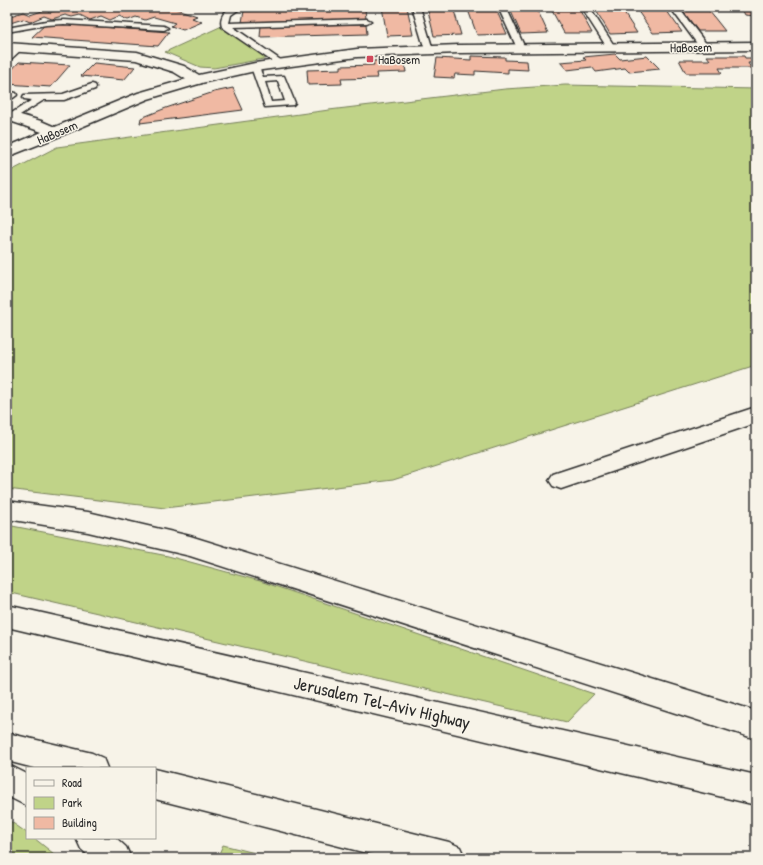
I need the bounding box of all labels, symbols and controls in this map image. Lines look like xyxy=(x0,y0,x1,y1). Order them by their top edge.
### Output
street label: HaBosem xyxy=(670,38,712,56)
place label: HaBosem xyxy=(378,50,420,68)
marker: HaBosem xyxy=(365,54,375,64)
street label: HaBosem xyxy=(34,115,80,148)
street label: Jerusalem Tel-Aviv Highway xyxy=(291,670,473,735)
legend xyxy=(26,767,156,839)
text: Road xyxy=(62,774,82,791)
text: Park xyxy=(62,794,82,811)
text: Building xyxy=(62,814,97,831)

